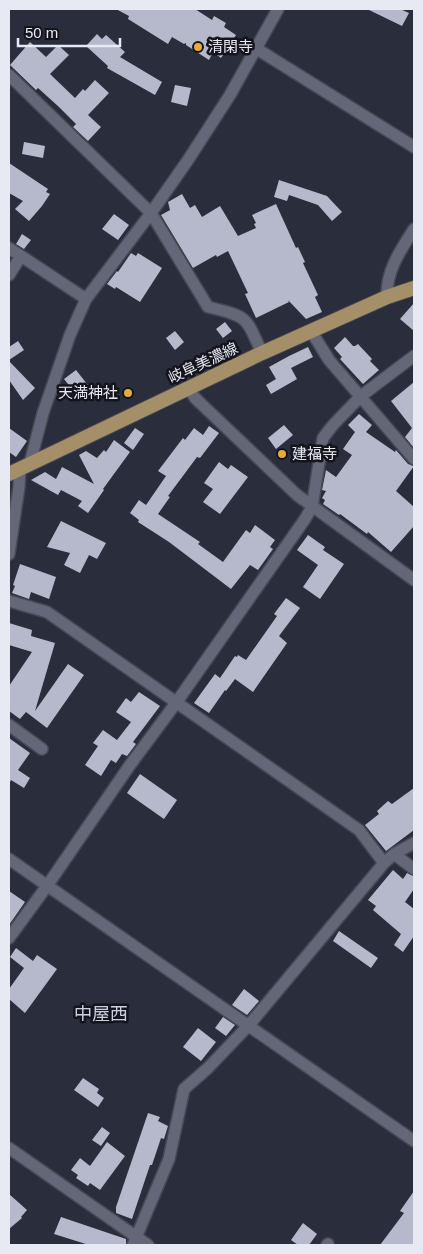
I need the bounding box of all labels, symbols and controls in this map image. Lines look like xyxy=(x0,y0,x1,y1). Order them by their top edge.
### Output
scale bar xyxy=(18,15,120,47)
text: 50 m xyxy=(25,24,58,41)
place label: 清閑寺 xyxy=(208,38,253,55)
marker: 清閑寺 xyxy=(192,41,204,53)
street label: 岐阜美濃線 xyxy=(165,339,240,386)
place label: 天満神社 xyxy=(58,384,118,401)
marker: 天満神社 xyxy=(122,387,134,399)
place label: 建福寺 xyxy=(292,445,337,462)
marker: 建福寺 xyxy=(276,448,288,460)
district label: 中屋西 xyxy=(74,1004,128,1024)

